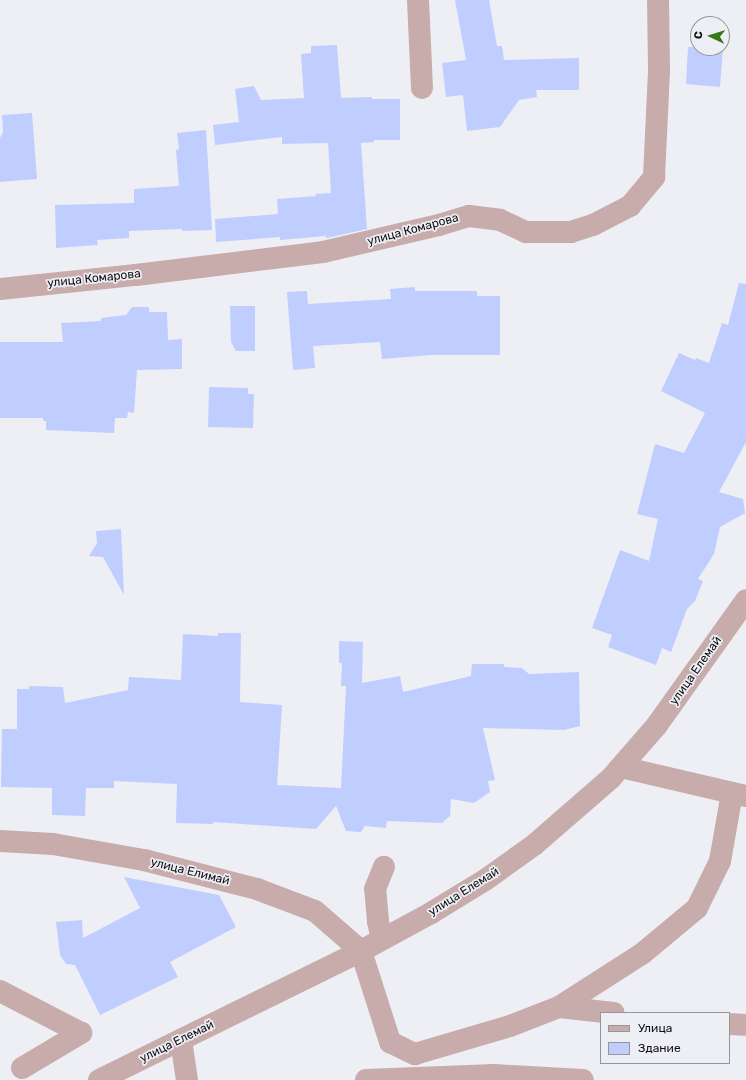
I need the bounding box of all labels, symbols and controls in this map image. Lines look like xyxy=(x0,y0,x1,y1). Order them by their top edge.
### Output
north arrow xyxy=(690,16,730,56)
text: С xyxy=(692,31,705,40)
street label: улица Комарова xyxy=(366,211,460,249)
street label: улица Комарова xyxy=(47,267,141,291)
street label: улица Елемай xyxy=(667,634,725,708)
street label: улица Елимай xyxy=(149,855,231,889)
street label: улица Елемай xyxy=(426,865,502,919)
legend xyxy=(600,1012,730,1064)
street label: улица Елемай xyxy=(138,1018,216,1066)
text: Улица xyxy=(638,1021,672,1035)
text: Здание xyxy=(638,1041,681,1055)

